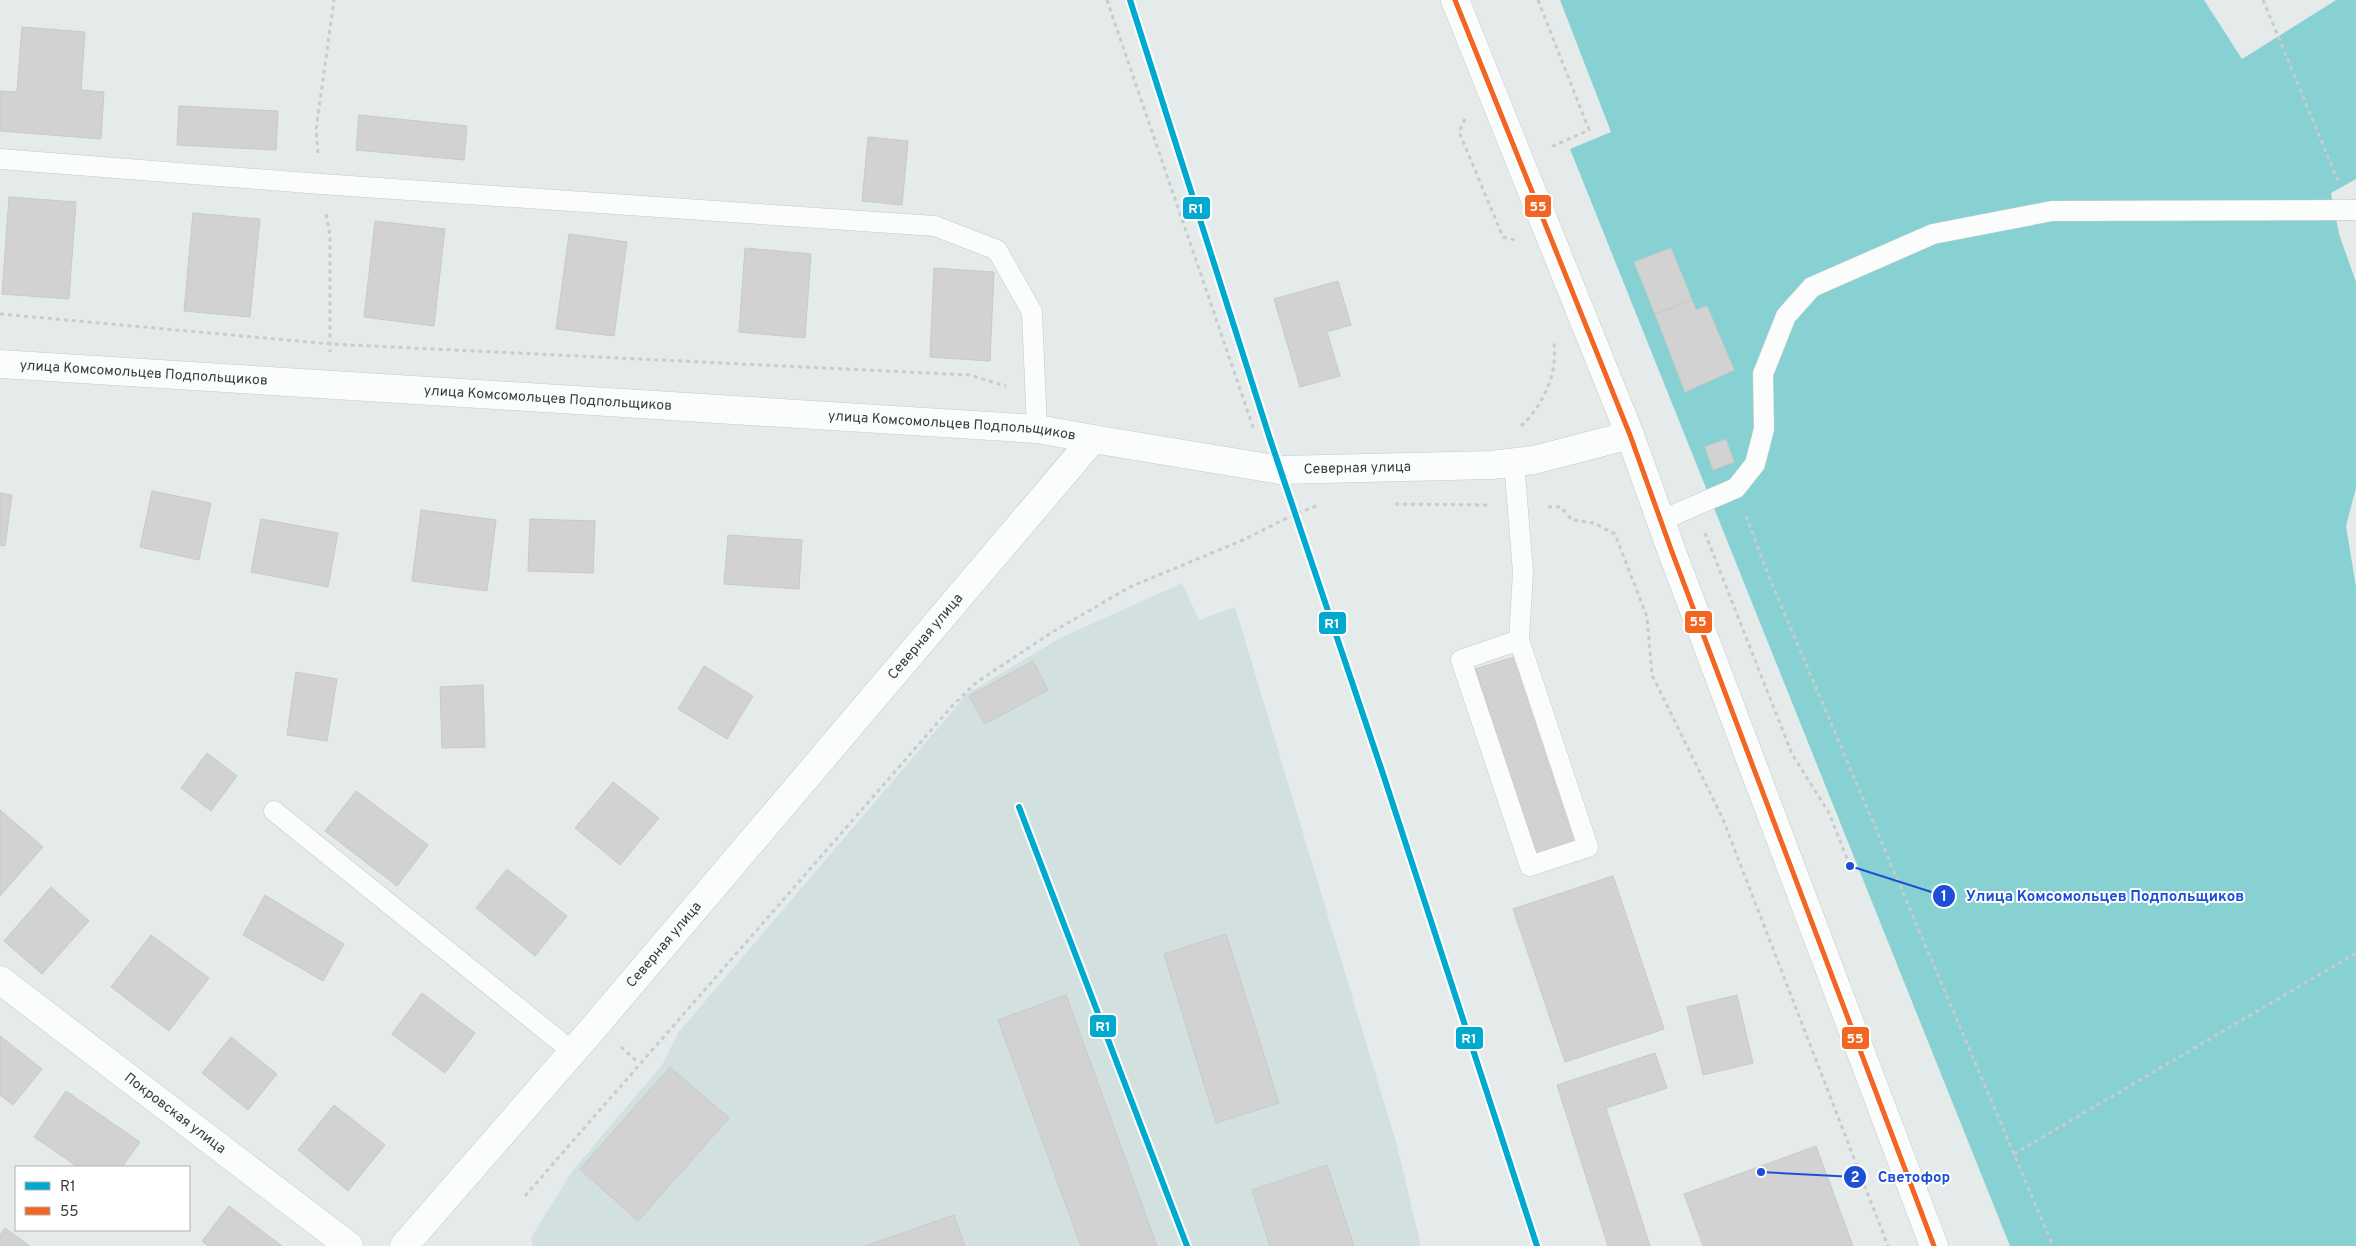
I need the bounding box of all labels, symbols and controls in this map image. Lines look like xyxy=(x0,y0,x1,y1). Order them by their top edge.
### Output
line badge: 55 xyxy=(1524,194,1552,218)
line badge: R1 xyxy=(1182,196,1211,220)
text: 55 xyxy=(1529,199,1547,216)
text: R1 xyxy=(1188,201,1204,218)
street label: улица Комсомольцев Подпольщиков xyxy=(19,357,268,389)
street label: улица Комсомольцев Подпольщиков xyxy=(423,382,673,415)
street label: улица Комсомольцев Подпольщиков xyxy=(828,407,1077,444)
street label: Северная улица xyxy=(1303,458,1411,478)
street label: Северная улица xyxy=(884,590,967,683)
line badge: 55 xyxy=(1684,610,1713,634)
line badge: R1 xyxy=(1318,611,1347,635)
text: 55 xyxy=(1689,614,1707,631)
text: R1 xyxy=(1324,616,1340,633)
callout: Улица Комсомольцев Подпольщиков xyxy=(1931,881,2255,911)
text: 1 xyxy=(1941,888,1947,907)
text: Улица Комсомольцев Подпольщиков xyxy=(1966,888,2244,907)
street label: Северная улица xyxy=(623,898,705,991)
line badge: R1 xyxy=(1089,1014,1117,1038)
text: R1 xyxy=(1095,1019,1111,1036)
line badge: R1 xyxy=(1455,1026,1484,1050)
line badge: 55 xyxy=(1841,1026,1870,1050)
text: R1 xyxy=(1461,1031,1477,1048)
text: 55 xyxy=(1846,1031,1864,1048)
street label: Покровская улица xyxy=(121,1069,229,1158)
callout: Светофор xyxy=(1842,1162,1960,1192)
legend xyxy=(15,1166,190,1231)
text: 2 xyxy=(1850,1169,1860,1188)
text: Светофор xyxy=(1878,1169,1950,1188)
text: R1 xyxy=(60,1178,76,1197)
text: 55 xyxy=(60,1203,79,1222)

